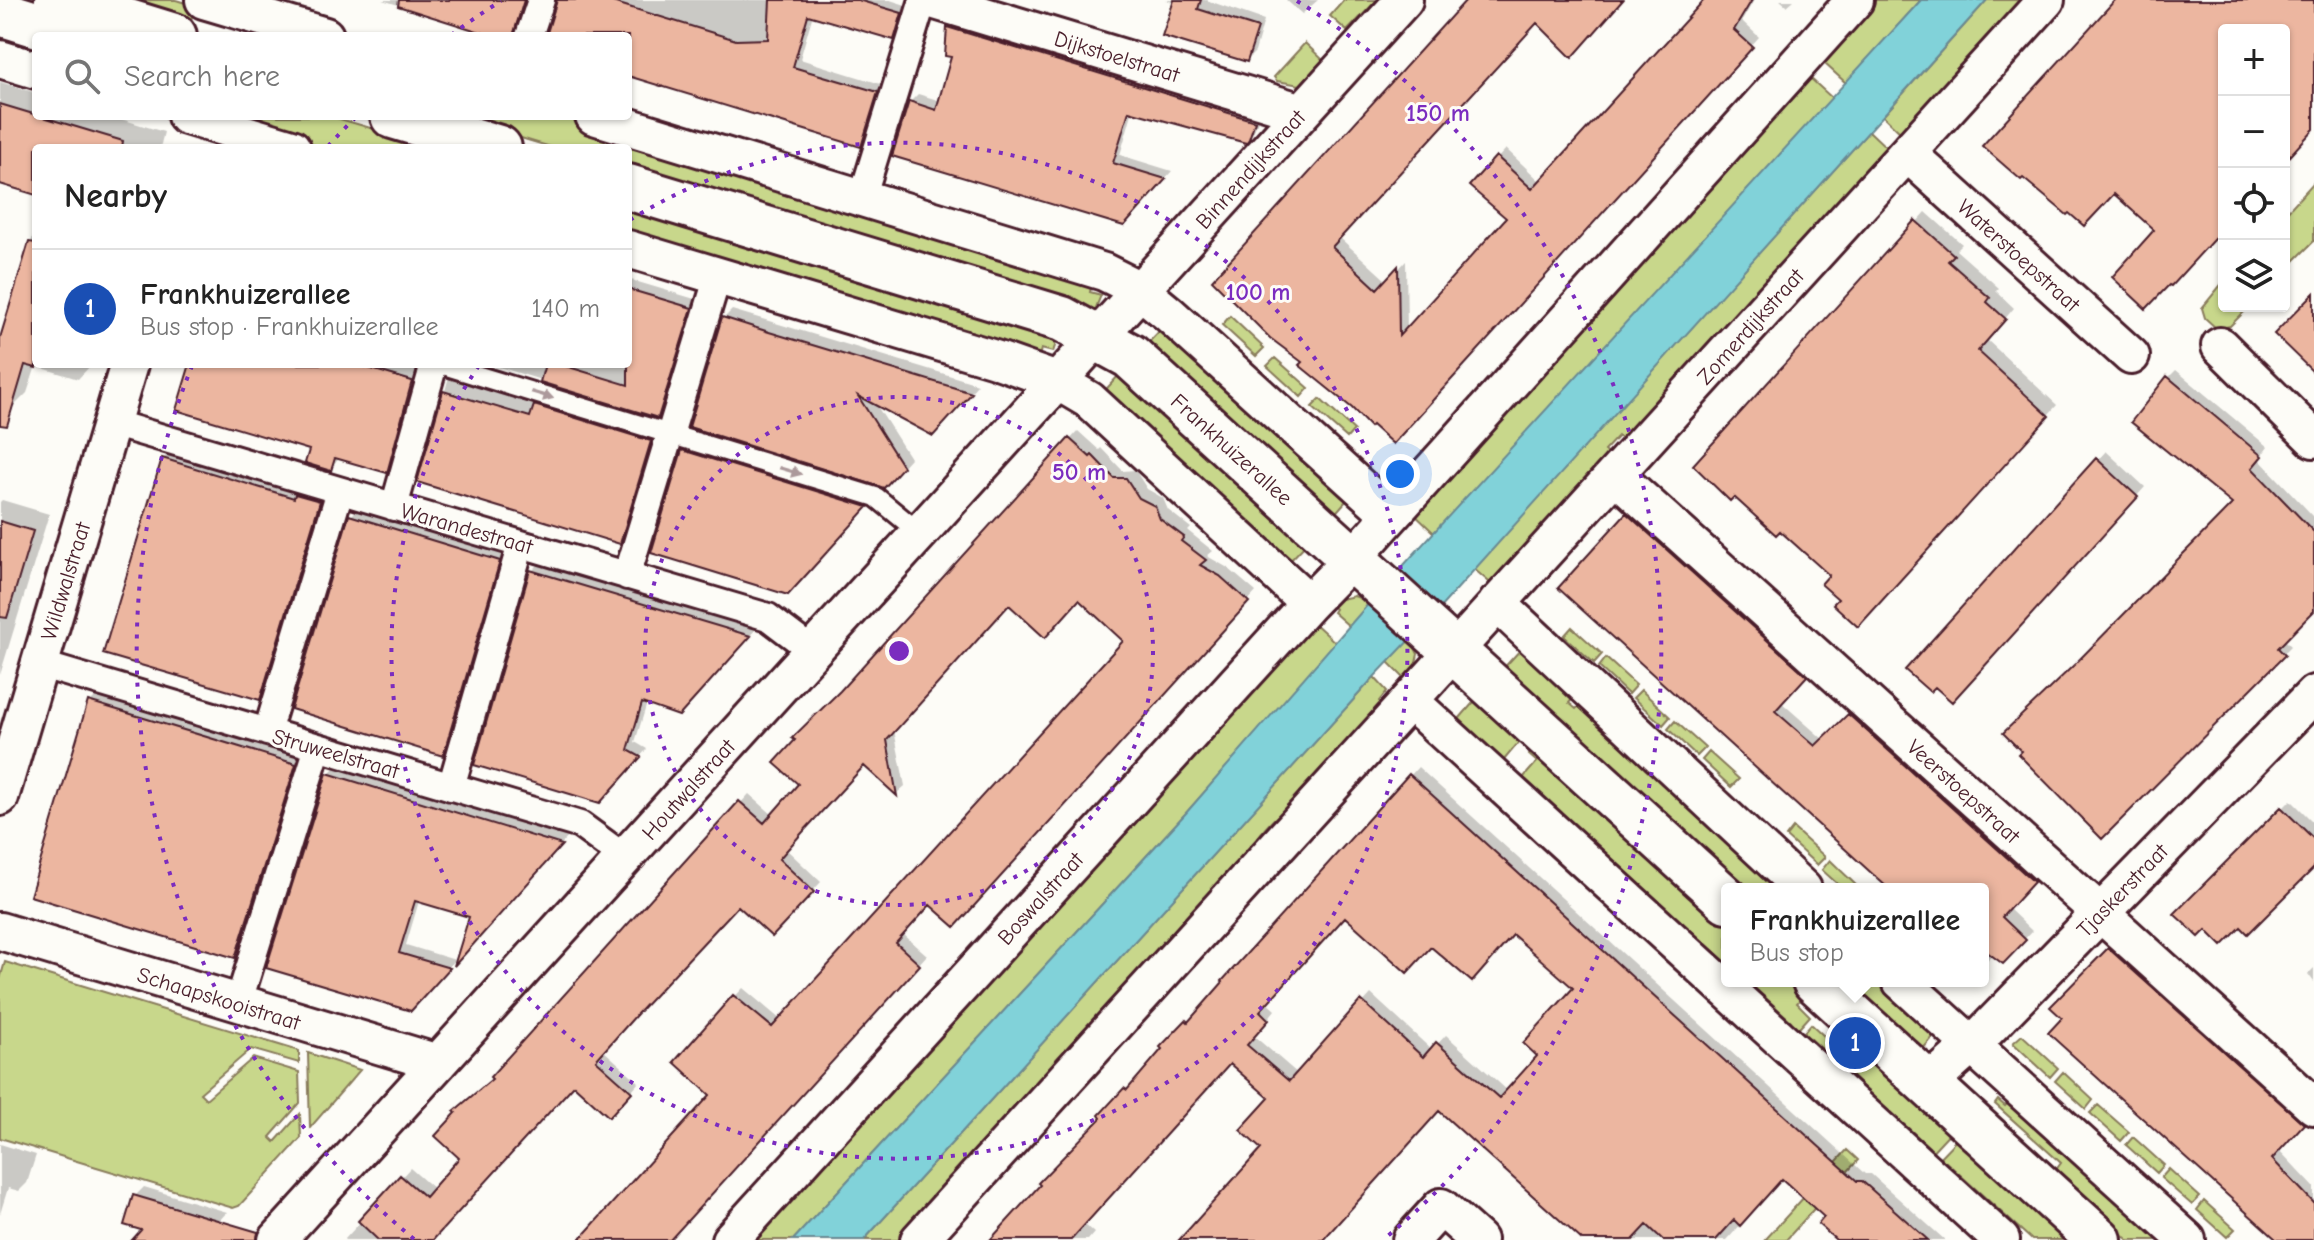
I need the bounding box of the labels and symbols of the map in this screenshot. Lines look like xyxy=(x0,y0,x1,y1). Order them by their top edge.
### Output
street label: Dijkstoelstraat xyxy=(1051,26,1183,89)
text: 150 m xyxy=(1406,99,1470,127)
street label: Binnendijkstraat xyxy=(1190,104,1312,235)
street label: Waterstoepstraat xyxy=(1952,194,2086,318)
street label: Zomerdijkstraat xyxy=(1692,263,1810,390)
text: 100 m xyxy=(1226,278,1290,306)
street label: Frankhuizerallee xyxy=(1165,388,1297,511)
one-way arrow xyxy=(530,390,554,402)
your location xyxy=(1380,454,1420,494)
text: 50 m xyxy=(1052,458,1106,486)
one-way arrow xyxy=(779,465,803,478)
street label: Warandestraat xyxy=(398,498,536,560)
street label: Wildwalstraat xyxy=(36,518,96,644)
centre of rings xyxy=(885,637,913,665)
street label: Struweelstraat xyxy=(269,723,403,785)
street label: Houtwalstraat xyxy=(637,733,741,845)
street label: Veerstoepstraat xyxy=(1901,734,2026,850)
street label: Tjaskerstraat xyxy=(2072,838,2174,943)
street label: Boswalstraat xyxy=(992,846,1090,950)
street label: Schaapskooistraat xyxy=(134,962,304,1036)
pin: 1 xyxy=(1829,1013,1881,1073)

